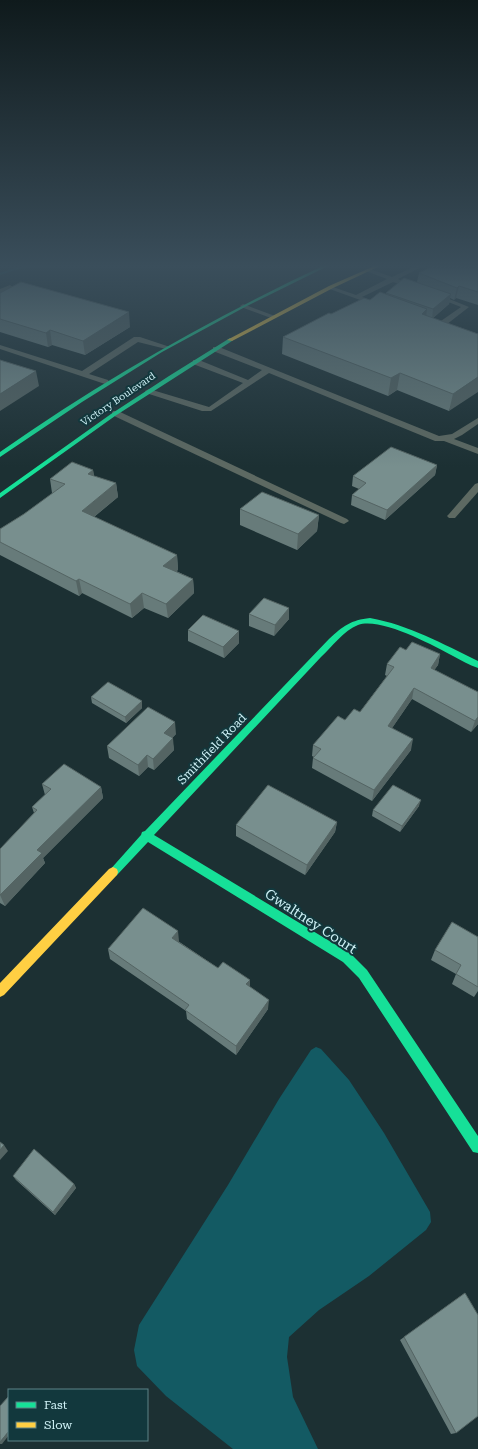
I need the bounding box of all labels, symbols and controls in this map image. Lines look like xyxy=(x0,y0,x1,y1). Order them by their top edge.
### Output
street label: Victory Boulevard xyxy=(79,370,158,428)
street label: Smithfield Road xyxy=(175,710,250,787)
street label: Gwaltney Court xyxy=(262,885,360,957)
legend xyxy=(8,1389,148,1441)
text: Fast xyxy=(44,1398,68,1412)
text: Slow xyxy=(44,1418,72,1432)

